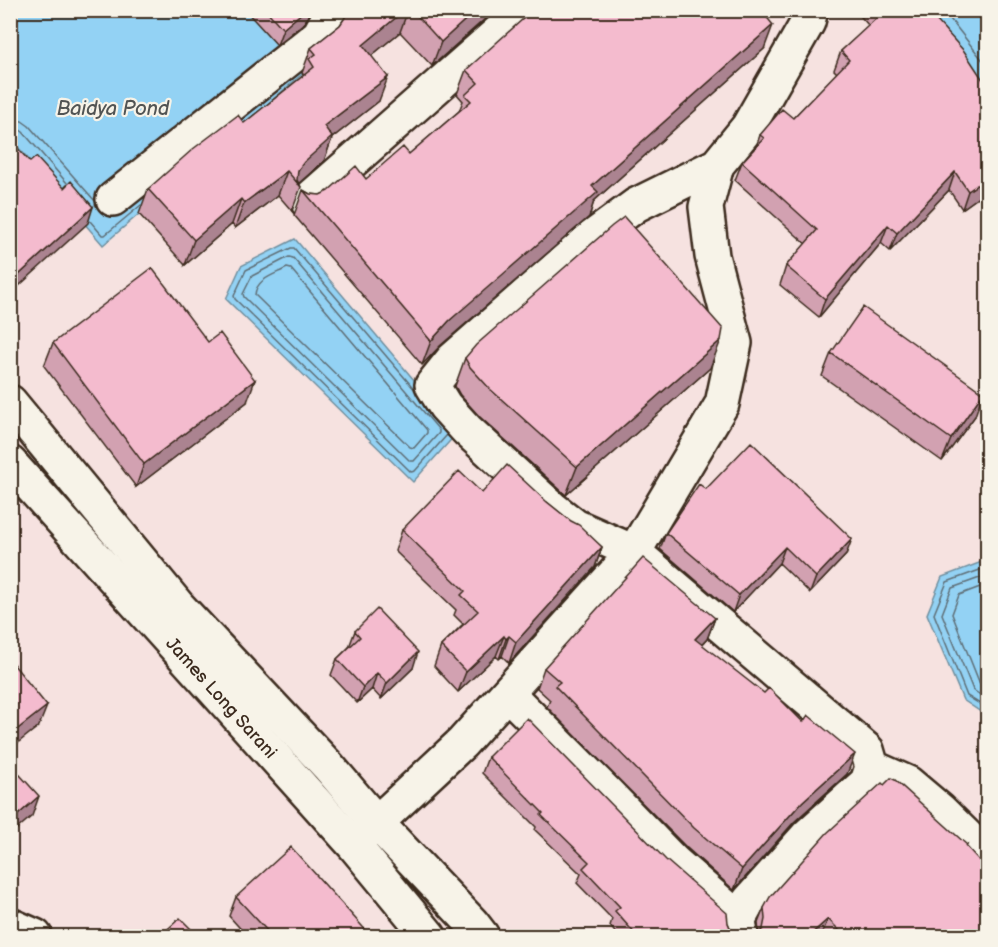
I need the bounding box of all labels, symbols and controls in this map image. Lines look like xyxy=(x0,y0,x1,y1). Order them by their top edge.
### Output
water label: Baidya Pond xyxy=(57,97,170,121)
street label: James Long Sarani xyxy=(161,633,281,763)

